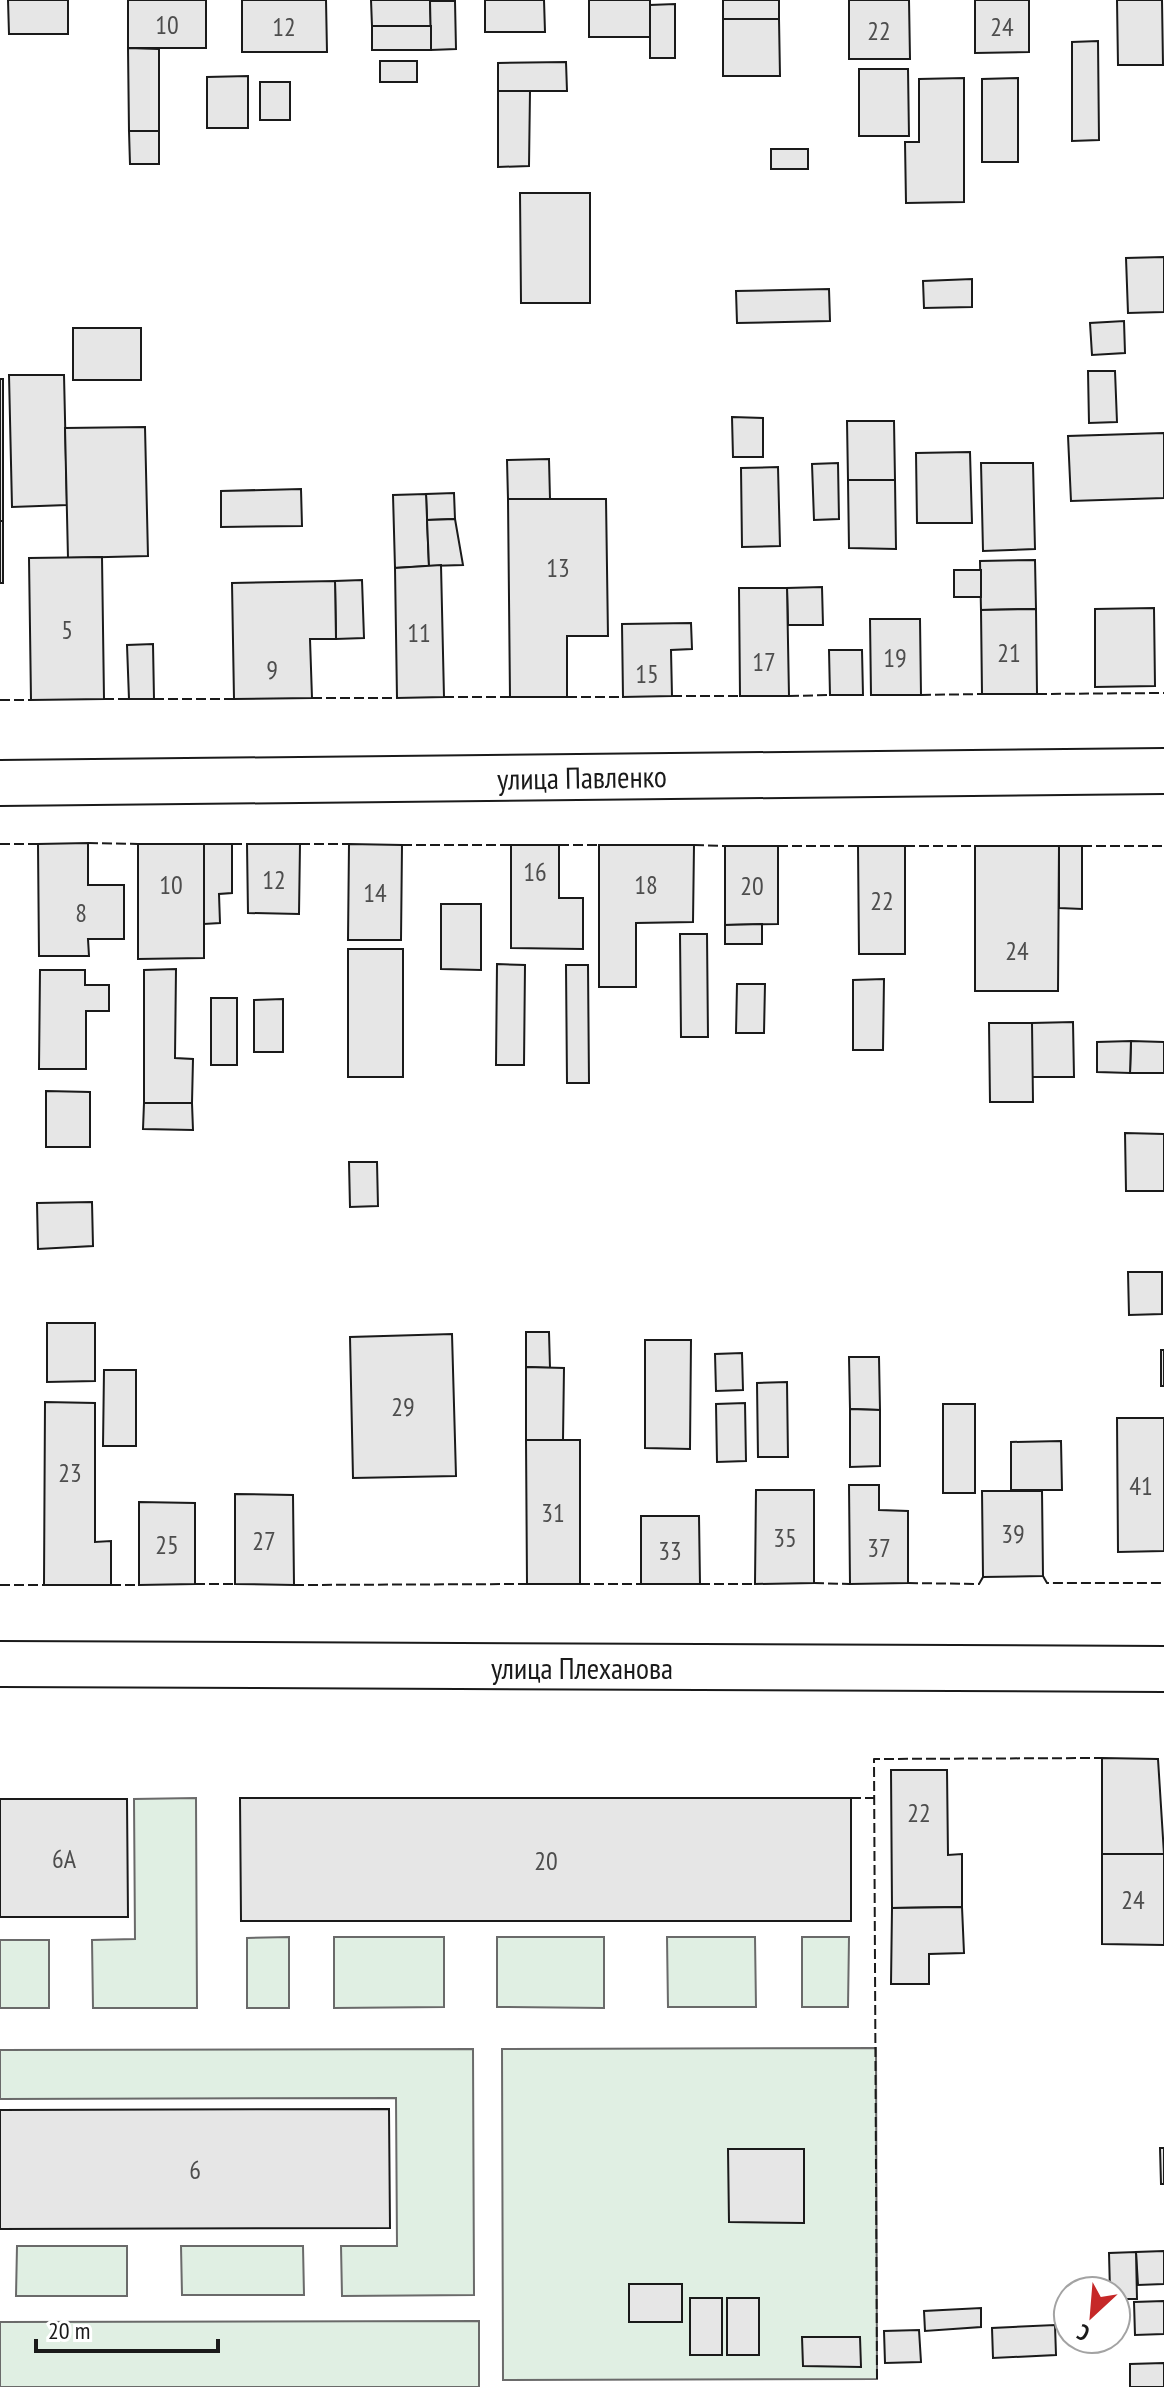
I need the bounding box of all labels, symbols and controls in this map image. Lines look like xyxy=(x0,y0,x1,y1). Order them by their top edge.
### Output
house number: 10 xyxy=(155,8,179,41)
house number: 12 xyxy=(272,10,296,43)
house number: 24 xyxy=(990,10,1014,43)
house number: 22 xyxy=(867,14,891,47)
house number: 13 xyxy=(546,551,570,584)
house number: 5 xyxy=(61,613,73,646)
house number: 11 xyxy=(407,616,431,649)
house number: 21 xyxy=(997,636,1021,669)
house number: 19 xyxy=(883,641,907,674)
house number: 17 xyxy=(752,645,776,678)
house number: 9 xyxy=(266,653,278,686)
house number: 15 xyxy=(635,657,659,690)
street label: улица Павленко xyxy=(497,756,667,798)
house number: 16 xyxy=(523,855,547,888)
house number: 12 xyxy=(262,863,286,896)
house number: 10 xyxy=(159,868,183,901)
house number: 18 xyxy=(634,868,658,901)
house number: 20 xyxy=(740,869,764,902)
house number: 14 xyxy=(363,876,387,909)
house number: 22 xyxy=(870,884,894,917)
house number: 8 xyxy=(75,896,87,929)
house number: 24 xyxy=(1005,934,1029,967)
house number: 29 xyxy=(391,1390,415,1423)
house number: 23 xyxy=(58,1456,82,1489)
house number: 41 xyxy=(1129,1469,1153,1502)
house number: 31 xyxy=(541,1496,565,1529)
house number: 39 xyxy=(1001,1517,1025,1550)
house number: 35 xyxy=(773,1521,797,1554)
house number: 27 xyxy=(252,1524,276,1557)
house number: 25 xyxy=(155,1528,179,1561)
house number: 37 xyxy=(867,1531,891,1564)
house number: 33 xyxy=(658,1534,682,1567)
street label: улица Плеханова xyxy=(491,1648,673,1687)
house number: 22 xyxy=(907,1796,931,1829)
house number: 6А xyxy=(52,1842,77,1875)
house number: 20 xyxy=(534,1844,558,1877)
house number: 24 xyxy=(1121,1883,1145,1916)
house number: 6 xyxy=(189,2153,201,2186)
north arrow xyxy=(1052,2275,1132,2355)
scale bar xyxy=(36,2303,218,2353)
text: 20 m xyxy=(48,2315,90,2346)
text: С xyxy=(1073,2318,1094,2348)

